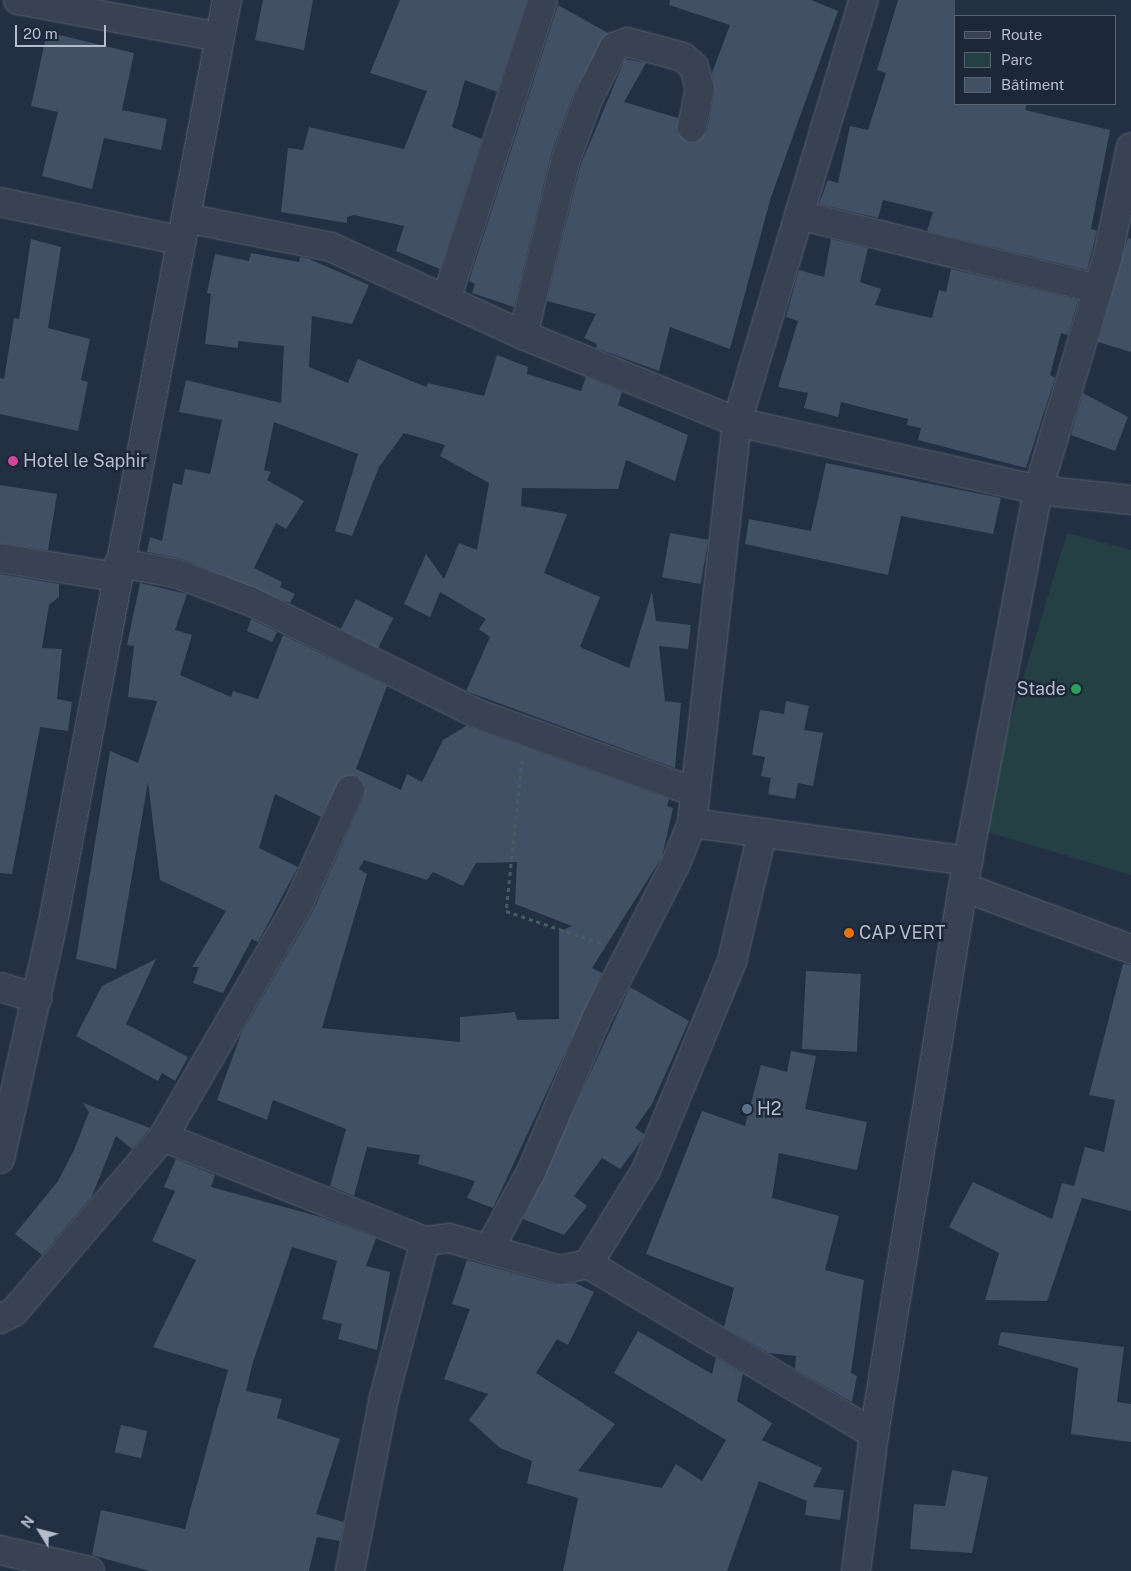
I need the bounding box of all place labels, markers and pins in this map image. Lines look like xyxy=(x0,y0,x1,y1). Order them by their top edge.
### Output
place label: Hotel le Saphir xyxy=(23,450,147,472)
marker: Hotel le Saphir xyxy=(7,455,19,467)
place label: Stade xyxy=(1016,678,1066,700)
marker: Stade xyxy=(1070,683,1082,695)
place label: CAP VERT xyxy=(859,922,946,944)
marker: CAP VERT xyxy=(843,927,855,939)
place label: H2 xyxy=(757,1098,782,1120)
marker: H2 xyxy=(741,1103,753,1115)

